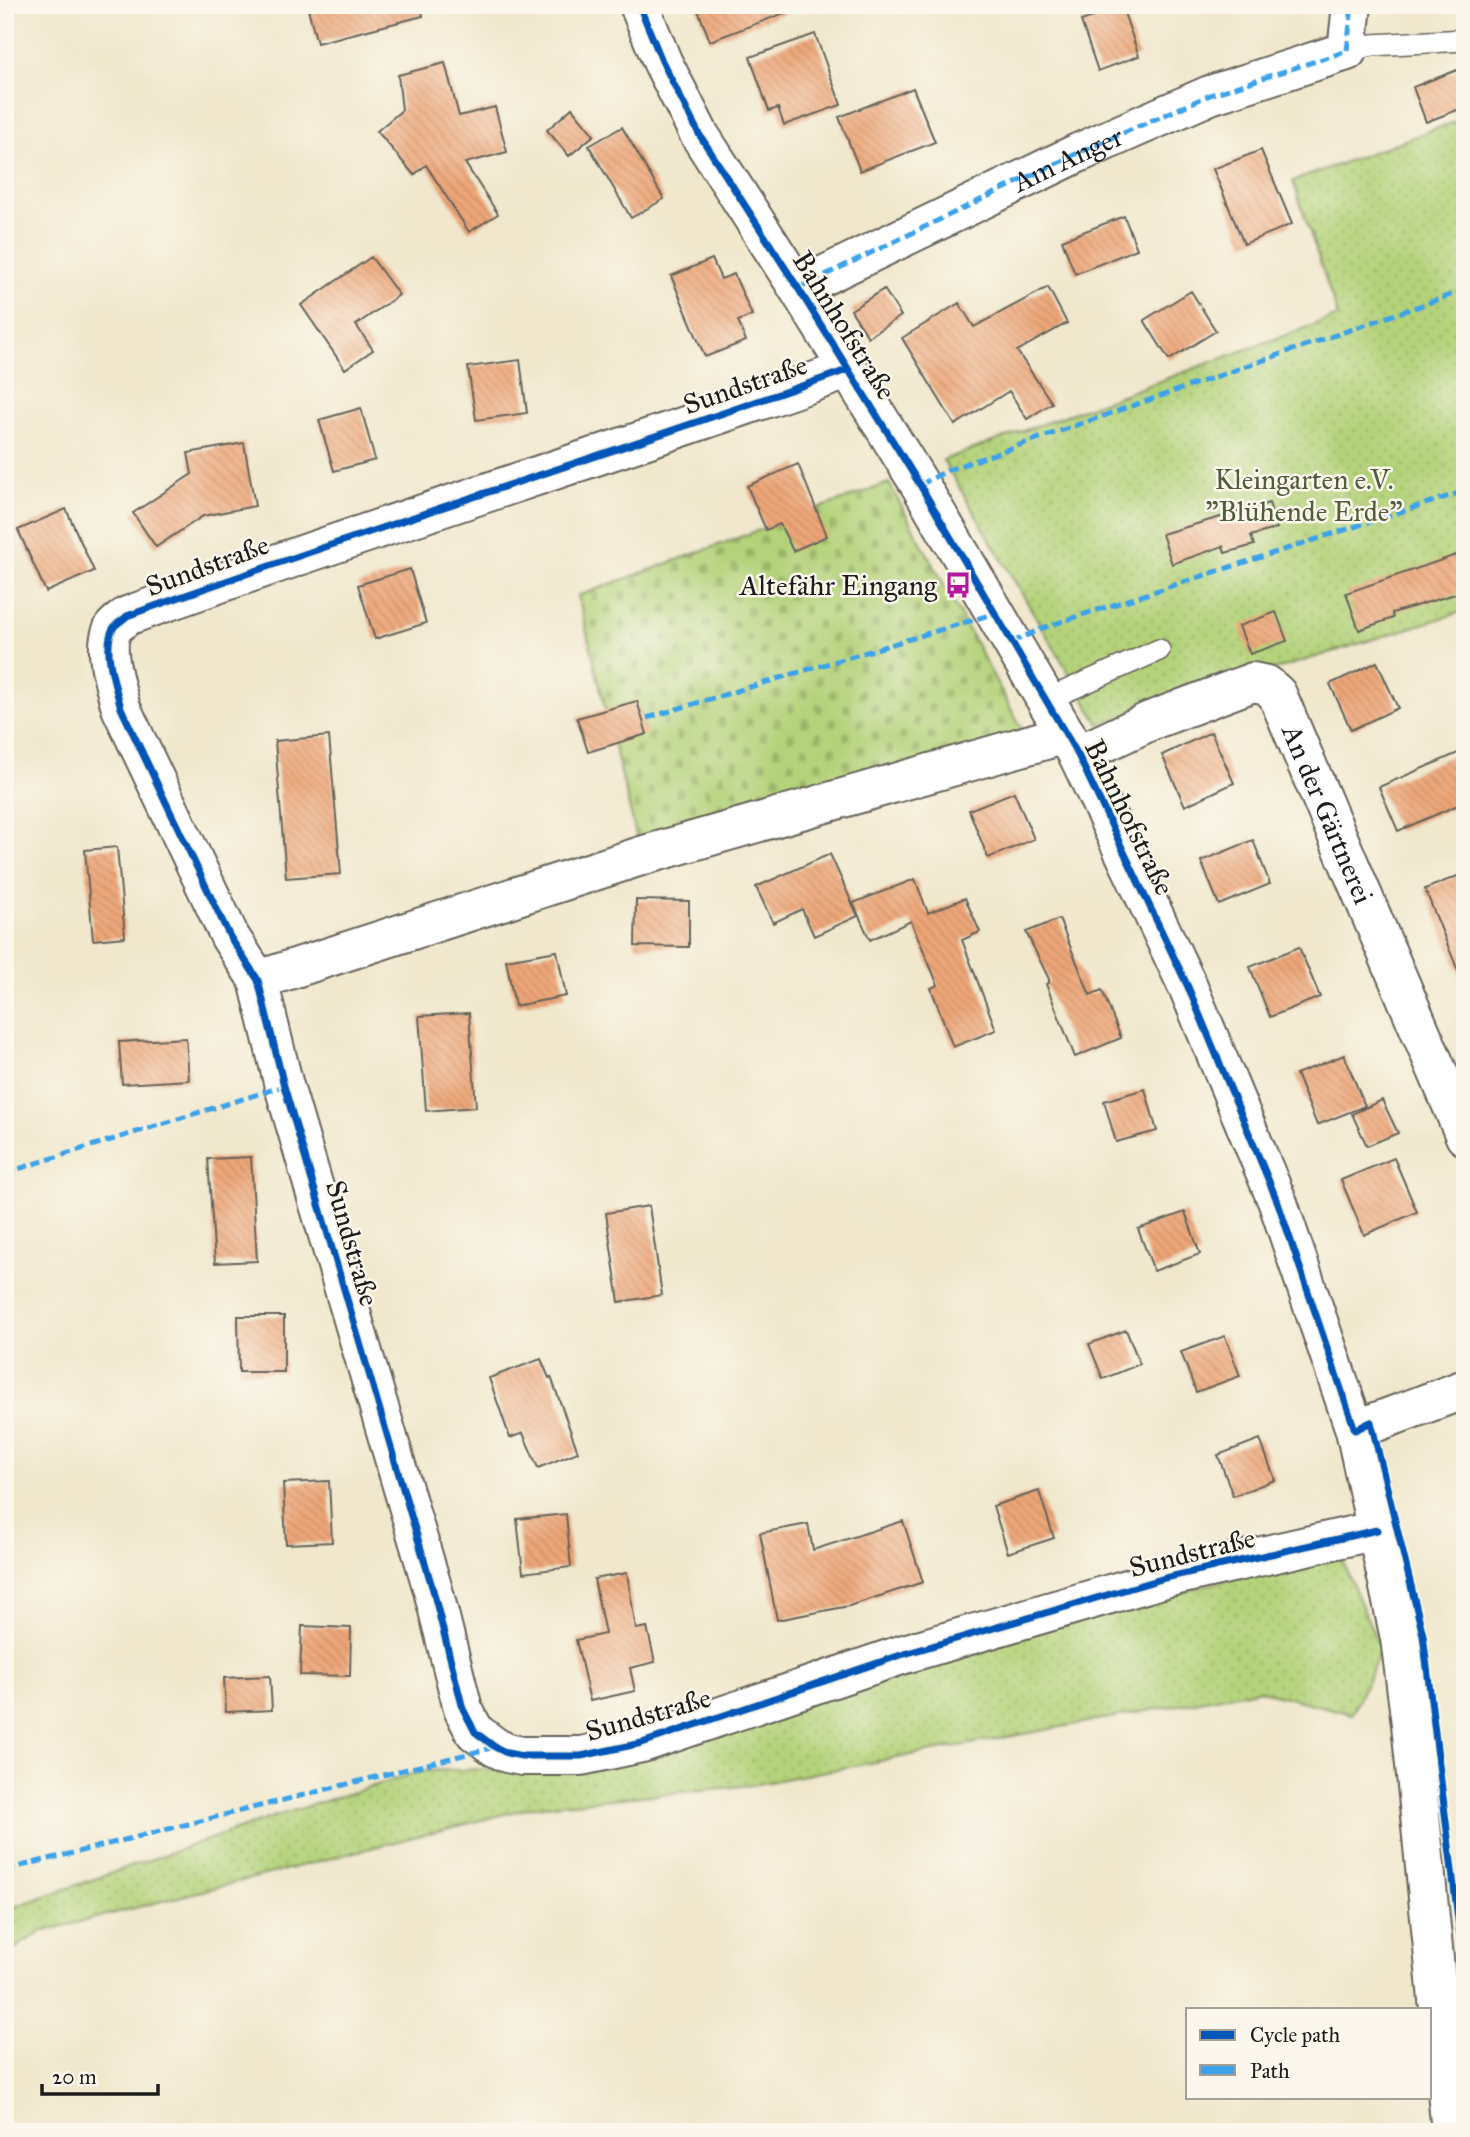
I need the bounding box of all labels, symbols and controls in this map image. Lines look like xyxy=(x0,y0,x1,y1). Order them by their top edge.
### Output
street label: Am Anger xyxy=(1006,118,1129,200)
street label: Bahnhofstraße xyxy=(785,244,904,406)
street label: Sundstraße xyxy=(679,347,812,422)
park label: Kleingarten e.V. "Blühende Erde" xyxy=(1205,462,1403,529)
street label: Sundstraße xyxy=(141,527,274,604)
place label: Altefähr Eingang xyxy=(739,568,938,603)
bus stop icon: Altefähr Eingang xyxy=(943,570,973,600)
street label: An der Gärtnerei xyxy=(1274,718,1381,910)
street label: Bahnhofstraße xyxy=(1077,734,1182,901)
street label: Sundstraße xyxy=(318,1176,387,1310)
street label: Sundstraße xyxy=(1125,1520,1259,1585)
street label: Sundstraße xyxy=(581,1680,715,1749)
legend xyxy=(1186,2008,1432,2098)
text: Cycle path xyxy=(1250,2022,1341,2048)
scale bar xyxy=(42,2053,158,2097)
text: Path xyxy=(1250,2058,1290,2084)
text: 20 m xyxy=(52,2064,97,2090)

